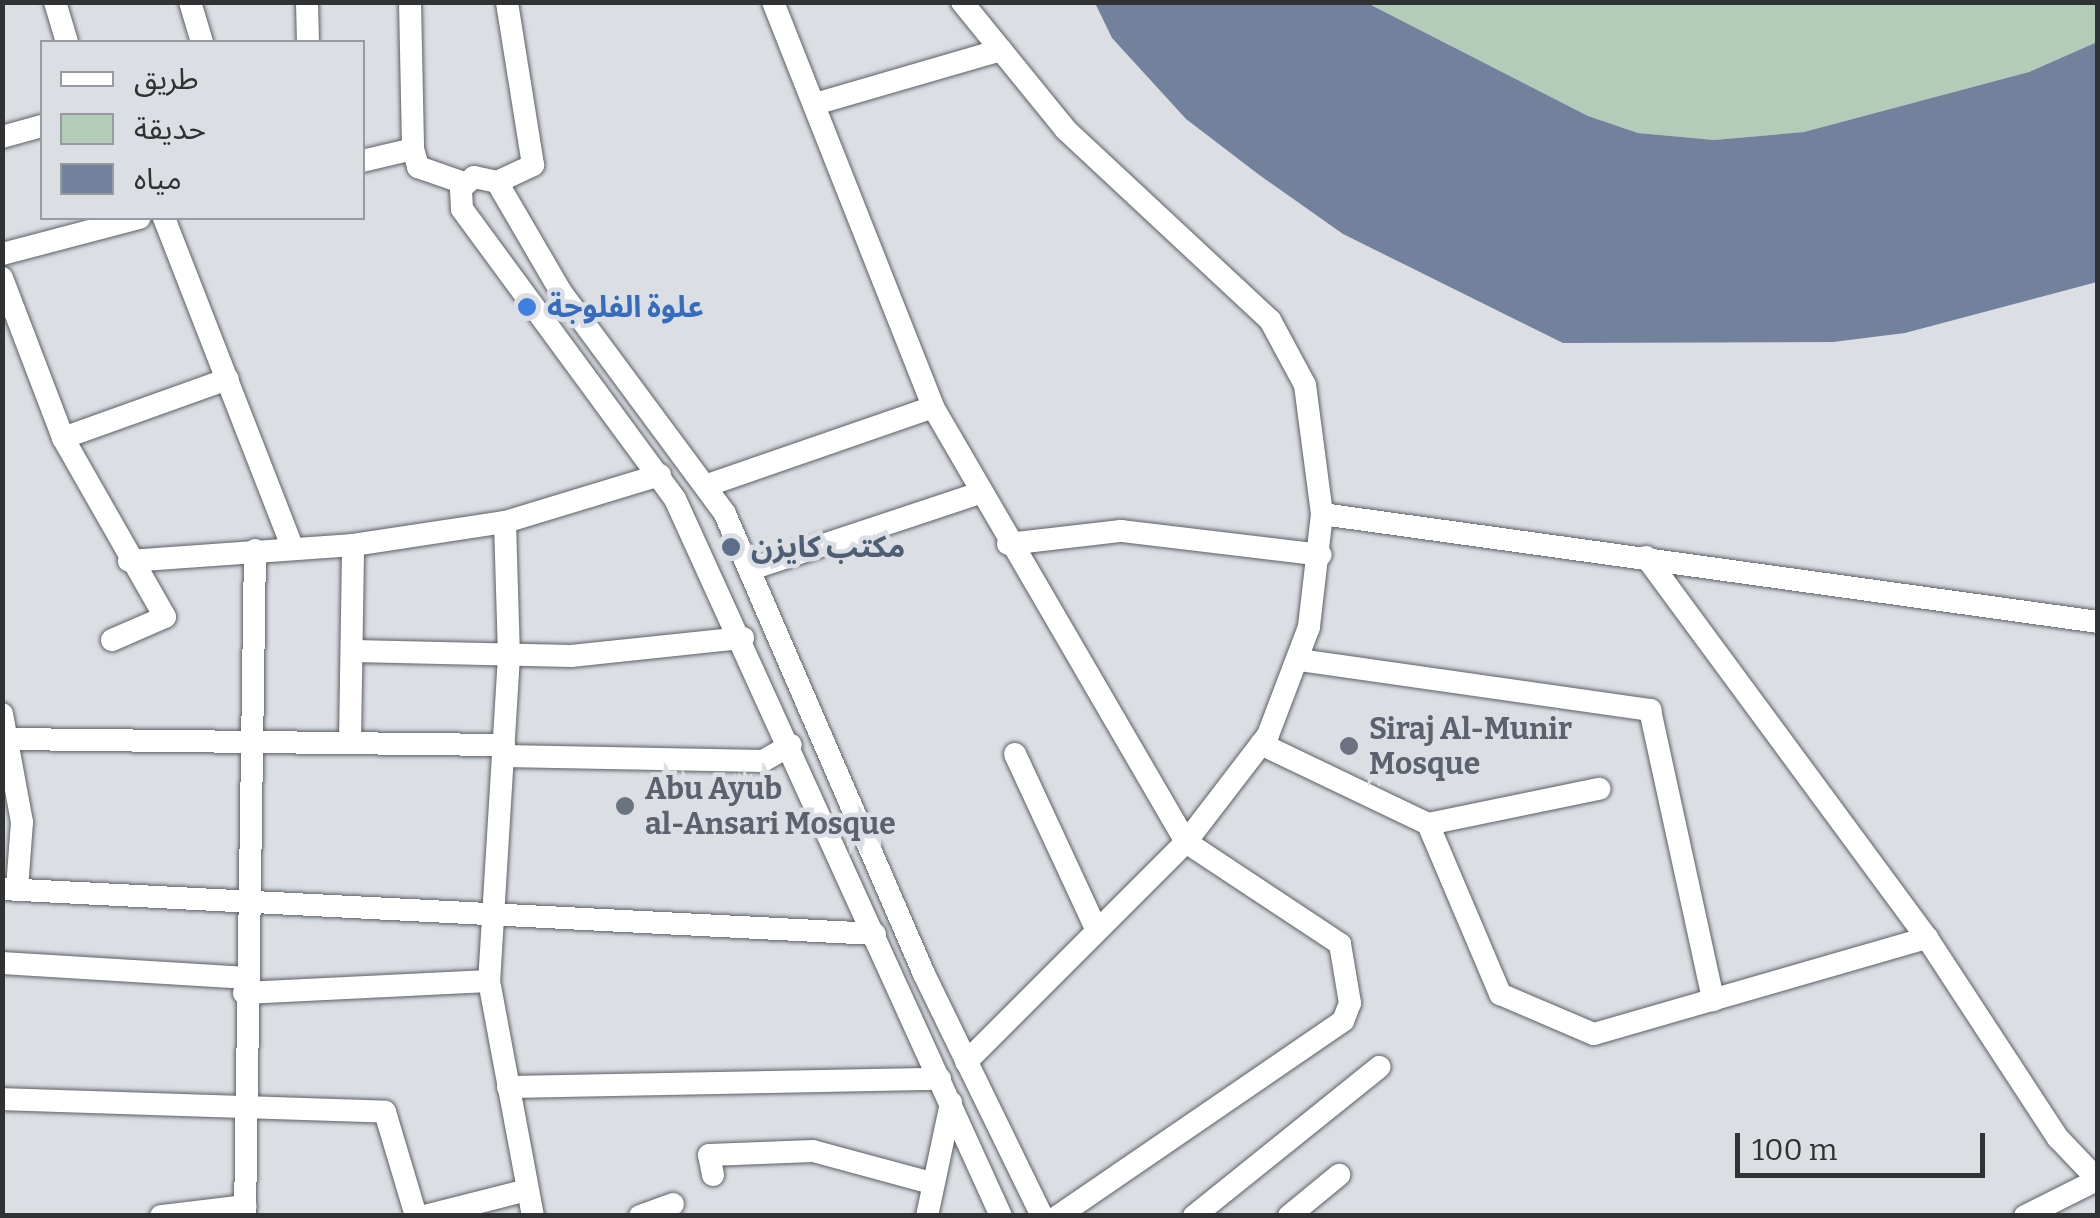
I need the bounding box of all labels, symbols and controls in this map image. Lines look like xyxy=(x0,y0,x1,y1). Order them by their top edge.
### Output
legend xyxy=(40,40,365,220)
text: طريق xyxy=(134,61,199,97)
text: حديقة xyxy=(134,111,206,147)
text: مياه xyxy=(134,161,182,197)
place label: علوة الفلوجة xyxy=(547,289,704,325)
marker: علوة الفلوجة xyxy=(516,296,538,318)
place label: مكتب كايزن xyxy=(751,529,905,565)
marker: مكتب كايزن xyxy=(720,536,742,558)
place label: Siraj Al-Munir Mosque xyxy=(1369,711,1572,782)
marker: Siraj Al-Munir Mosque xyxy=(1338,735,1360,757)
place label: Abu Ayub al-Ansari Mosque xyxy=(645,771,896,842)
marker: Abu Ayub al-Ansari Mosque xyxy=(614,795,636,817)
scale bar xyxy=(1740,1113,1990,1175)
text: 100 m xyxy=(1752,1132,1837,1168)

